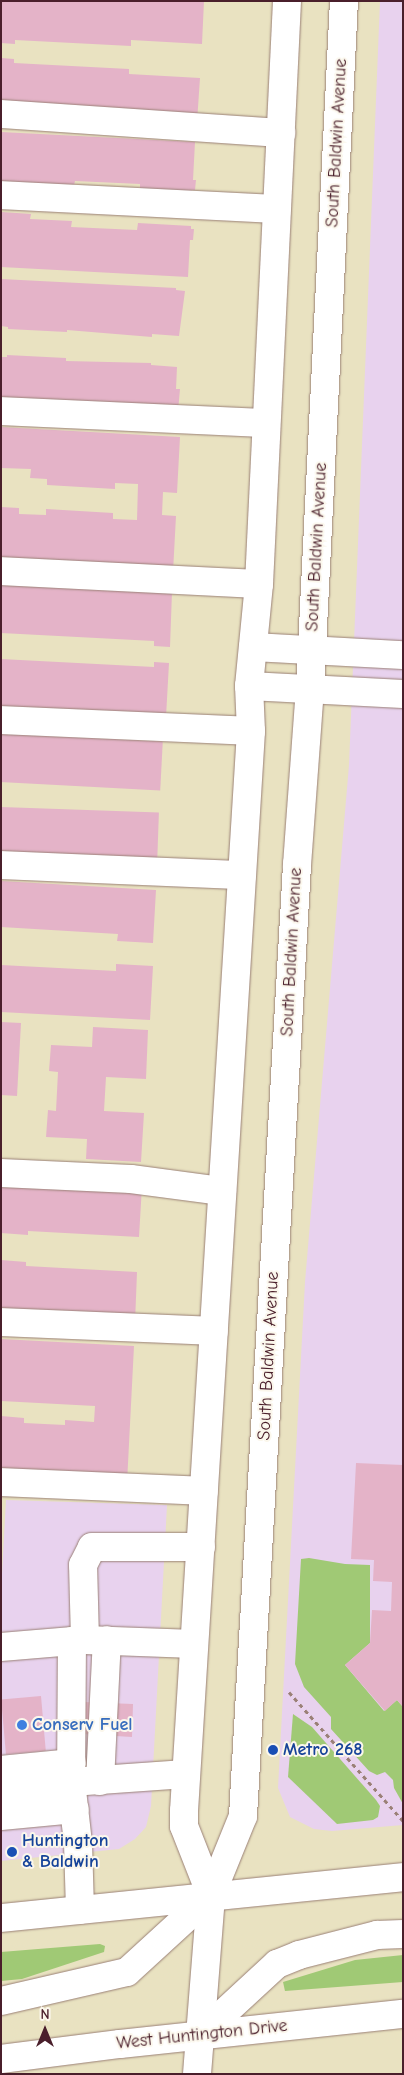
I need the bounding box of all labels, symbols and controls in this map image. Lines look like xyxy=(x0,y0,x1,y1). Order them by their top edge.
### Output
street label: South Baldwin Avenue xyxy=(322,58,352,228)
street label: South Baldwin Avenue xyxy=(302,462,332,632)
street label: South Baldwin Avenue xyxy=(277,867,307,1037)
street label: South Baldwin Avenue xyxy=(254,1271,284,1441)
place label: Conserv Fuel xyxy=(32,1714,133,1736)
marker: Conserv Fuel xyxy=(16,1719,28,1731)
place label: Metro 268 xyxy=(283,1739,363,1761)
marker: Metro 268 xyxy=(267,1744,279,1756)
place label: Huntington & Baldwin xyxy=(22,1831,108,1874)
marker: Huntington & Baldwin xyxy=(6,1846,18,1858)
north arrow xyxy=(20,2005,70,2055)
text: N xyxy=(40,2006,50,2023)
street label: West Huntington Drive xyxy=(115,2015,289,2055)

